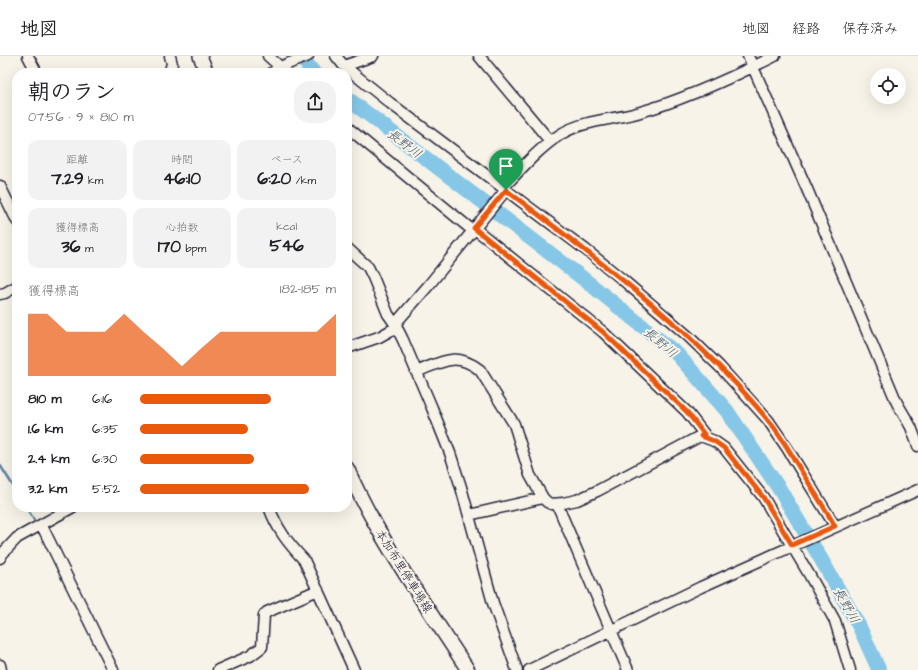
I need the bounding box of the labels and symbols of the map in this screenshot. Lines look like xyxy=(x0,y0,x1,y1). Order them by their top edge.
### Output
water label: 長野川 xyxy=(383,125,425,163)
pin xyxy=(489,149,523,190)
water label: 長野川 xyxy=(640,323,681,362)
street label: 本加布里停車場線 xyxy=(371,526,436,616)
water label: 長野川 xyxy=(829,584,864,627)

